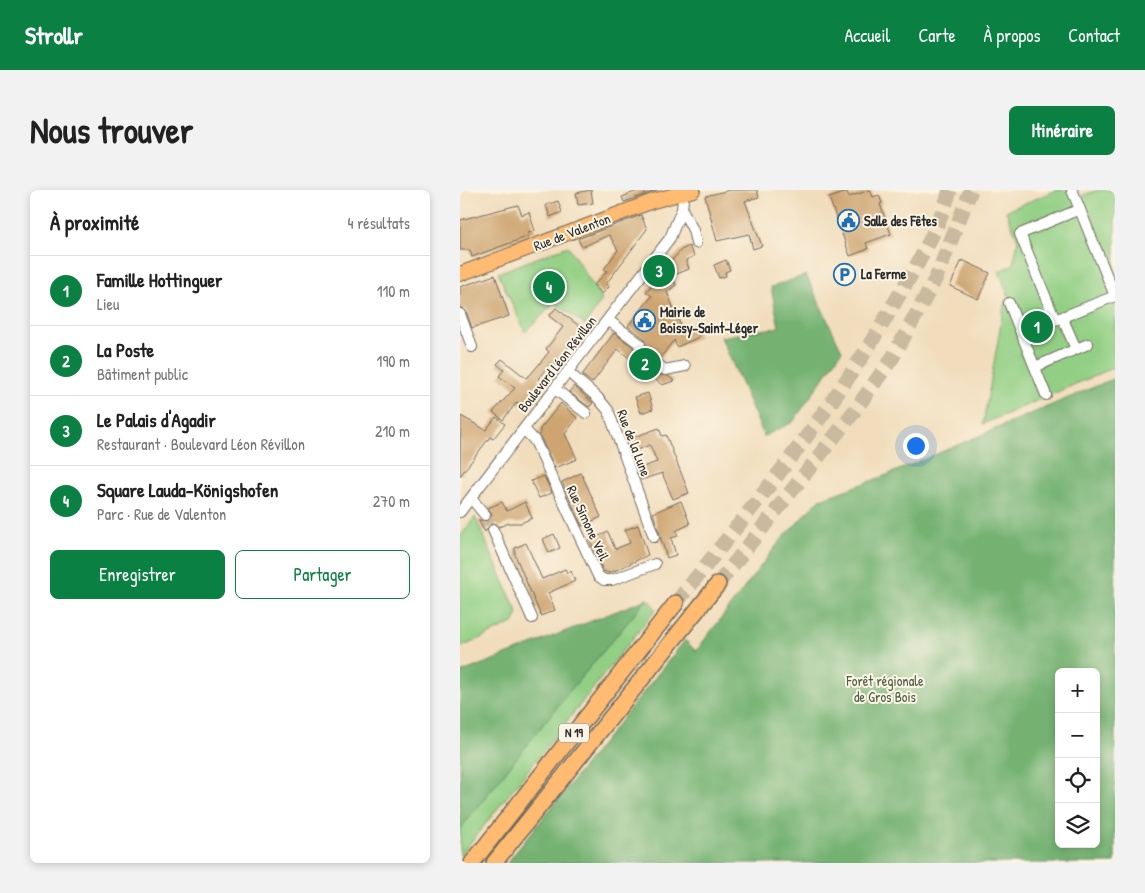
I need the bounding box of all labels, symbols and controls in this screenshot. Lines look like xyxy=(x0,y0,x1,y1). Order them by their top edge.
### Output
text: Strollr xyxy=(25,19,83,51)
text: Accueil xyxy=(844,23,890,48)
text: Carte xyxy=(918,23,956,48)
text: À propos xyxy=(984,23,1040,48)
text: Contact xyxy=(1068,23,1120,48)
button: Itinéraire xyxy=(1009,106,1115,155)
text: Nous trouver xyxy=(30,107,193,154)
text: À proximité xyxy=(50,208,139,237)
street label: Rue de Valenton xyxy=(531,208,613,255)
public building icon: Salle des Fêtes xyxy=(836,209,860,233)
place label: Salle des Fêtes xyxy=(864,211,938,230)
text: 4 résultats xyxy=(348,212,410,234)
pin: 3 xyxy=(643,252,675,290)
parking icon: La Ferme xyxy=(833,262,857,286)
place label: La Ferme xyxy=(861,264,907,283)
text: Famille Hottinguer xyxy=(97,267,222,293)
pin: 4 xyxy=(533,268,565,306)
text: 1 xyxy=(63,280,69,302)
text: 110 m xyxy=(377,280,410,302)
text: Lieu xyxy=(97,293,119,315)
place label: Mairie de Boissy-Saint-Léger xyxy=(660,302,759,339)
public building icon: Mairie de Boissy-Saint-Léger xyxy=(632,308,656,332)
pin: 1 xyxy=(1021,308,1053,346)
street label: Boulevard Léon Révillon xyxy=(513,312,600,416)
text: La Poste xyxy=(97,337,154,363)
pin: 2 xyxy=(629,345,661,383)
text: 2 xyxy=(62,350,70,372)
text: 190 m xyxy=(377,350,410,372)
text: Bâtiment public xyxy=(97,363,188,385)
text: Le Palais d'Agadir xyxy=(97,407,216,433)
street label: Rue de la Lune xyxy=(613,407,656,479)
text: 3 xyxy=(62,420,70,442)
text: 210 m xyxy=(375,420,410,442)
text: Restaurant · Boulevard Léon Révillon xyxy=(97,433,305,455)
your location xyxy=(903,433,929,459)
text: Square Lauda-Königshofen xyxy=(97,477,278,503)
street label: Rue Simone Veil xyxy=(563,482,614,564)
text: 4 xyxy=(63,490,69,512)
text: 270 m xyxy=(373,490,410,512)
text: Parc · Rue de Valenton xyxy=(97,503,226,525)
button: Enregistrer xyxy=(50,550,225,599)
button: Partager xyxy=(235,550,410,599)
map controls xyxy=(1055,668,1100,848)
button: + xyxy=(1055,668,1100,713)
park label: Forêt régionale de Gros Bois xyxy=(846,671,924,706)
button: − xyxy=(1055,713,1100,758)
road number: N 19 xyxy=(559,724,589,742)
button: locate xyxy=(1055,758,1100,803)
button: layers xyxy=(1055,803,1100,848)

